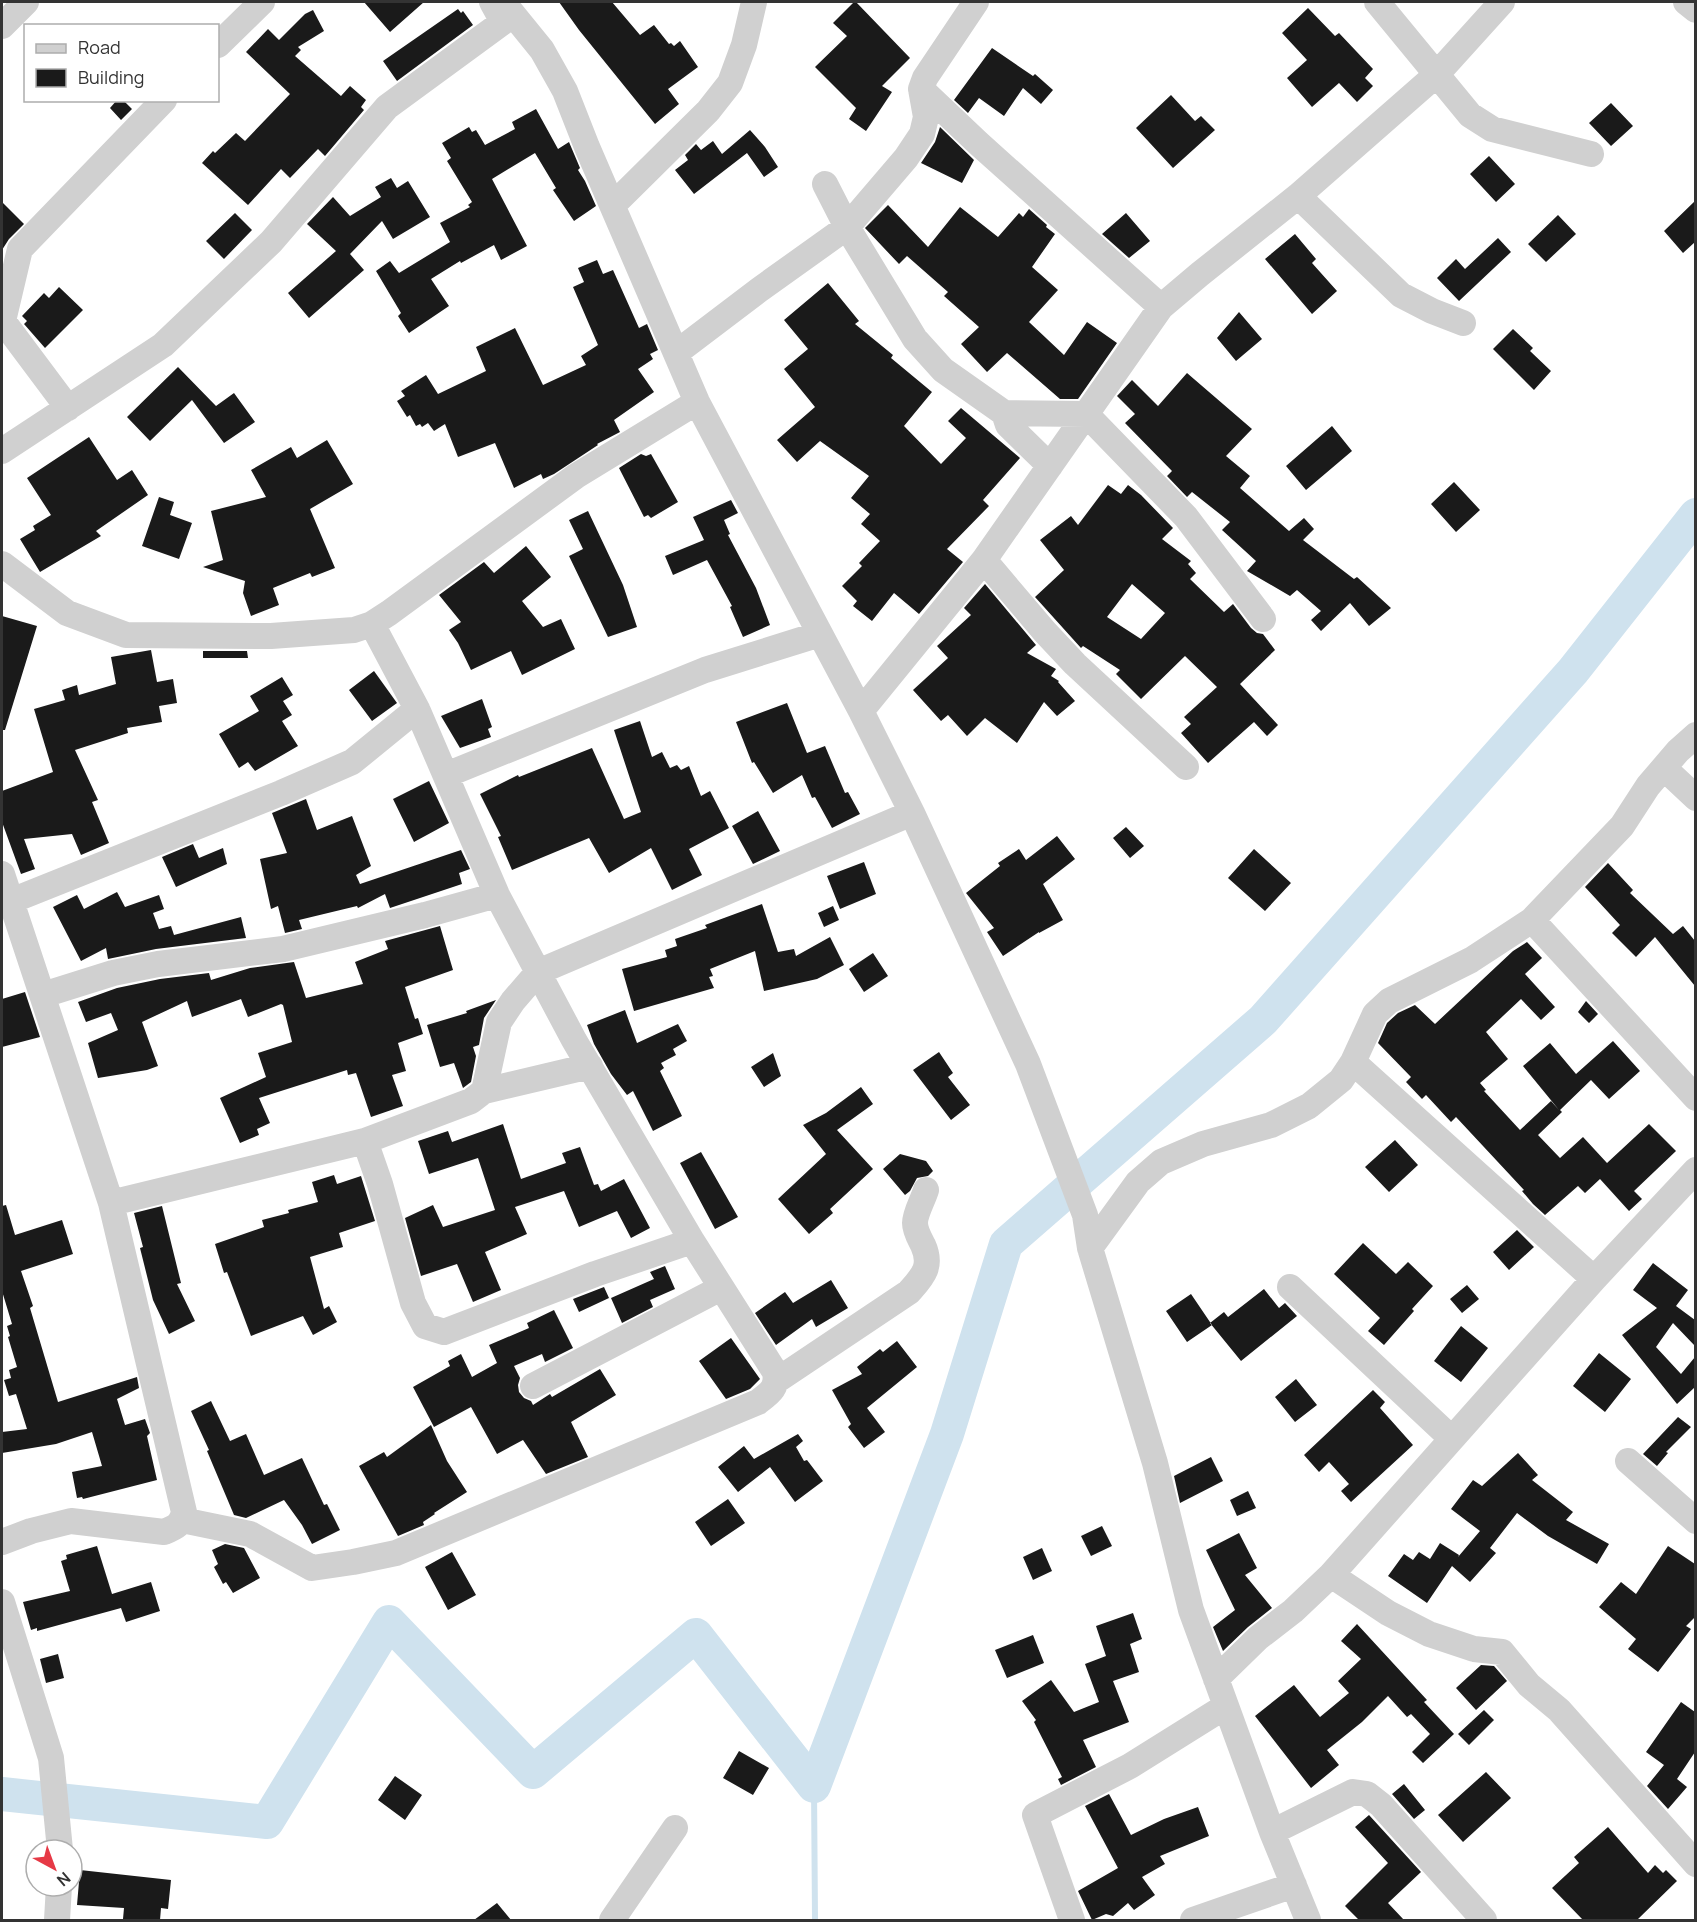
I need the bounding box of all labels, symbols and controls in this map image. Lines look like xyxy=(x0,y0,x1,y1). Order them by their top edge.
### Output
legend xyxy=(24,24,219,102)
text: Road xyxy=(78,35,121,59)
text: Building xyxy=(78,65,144,89)
north arrow xyxy=(24,1838,84,1898)
text: N xyxy=(52,1867,75,1891)

